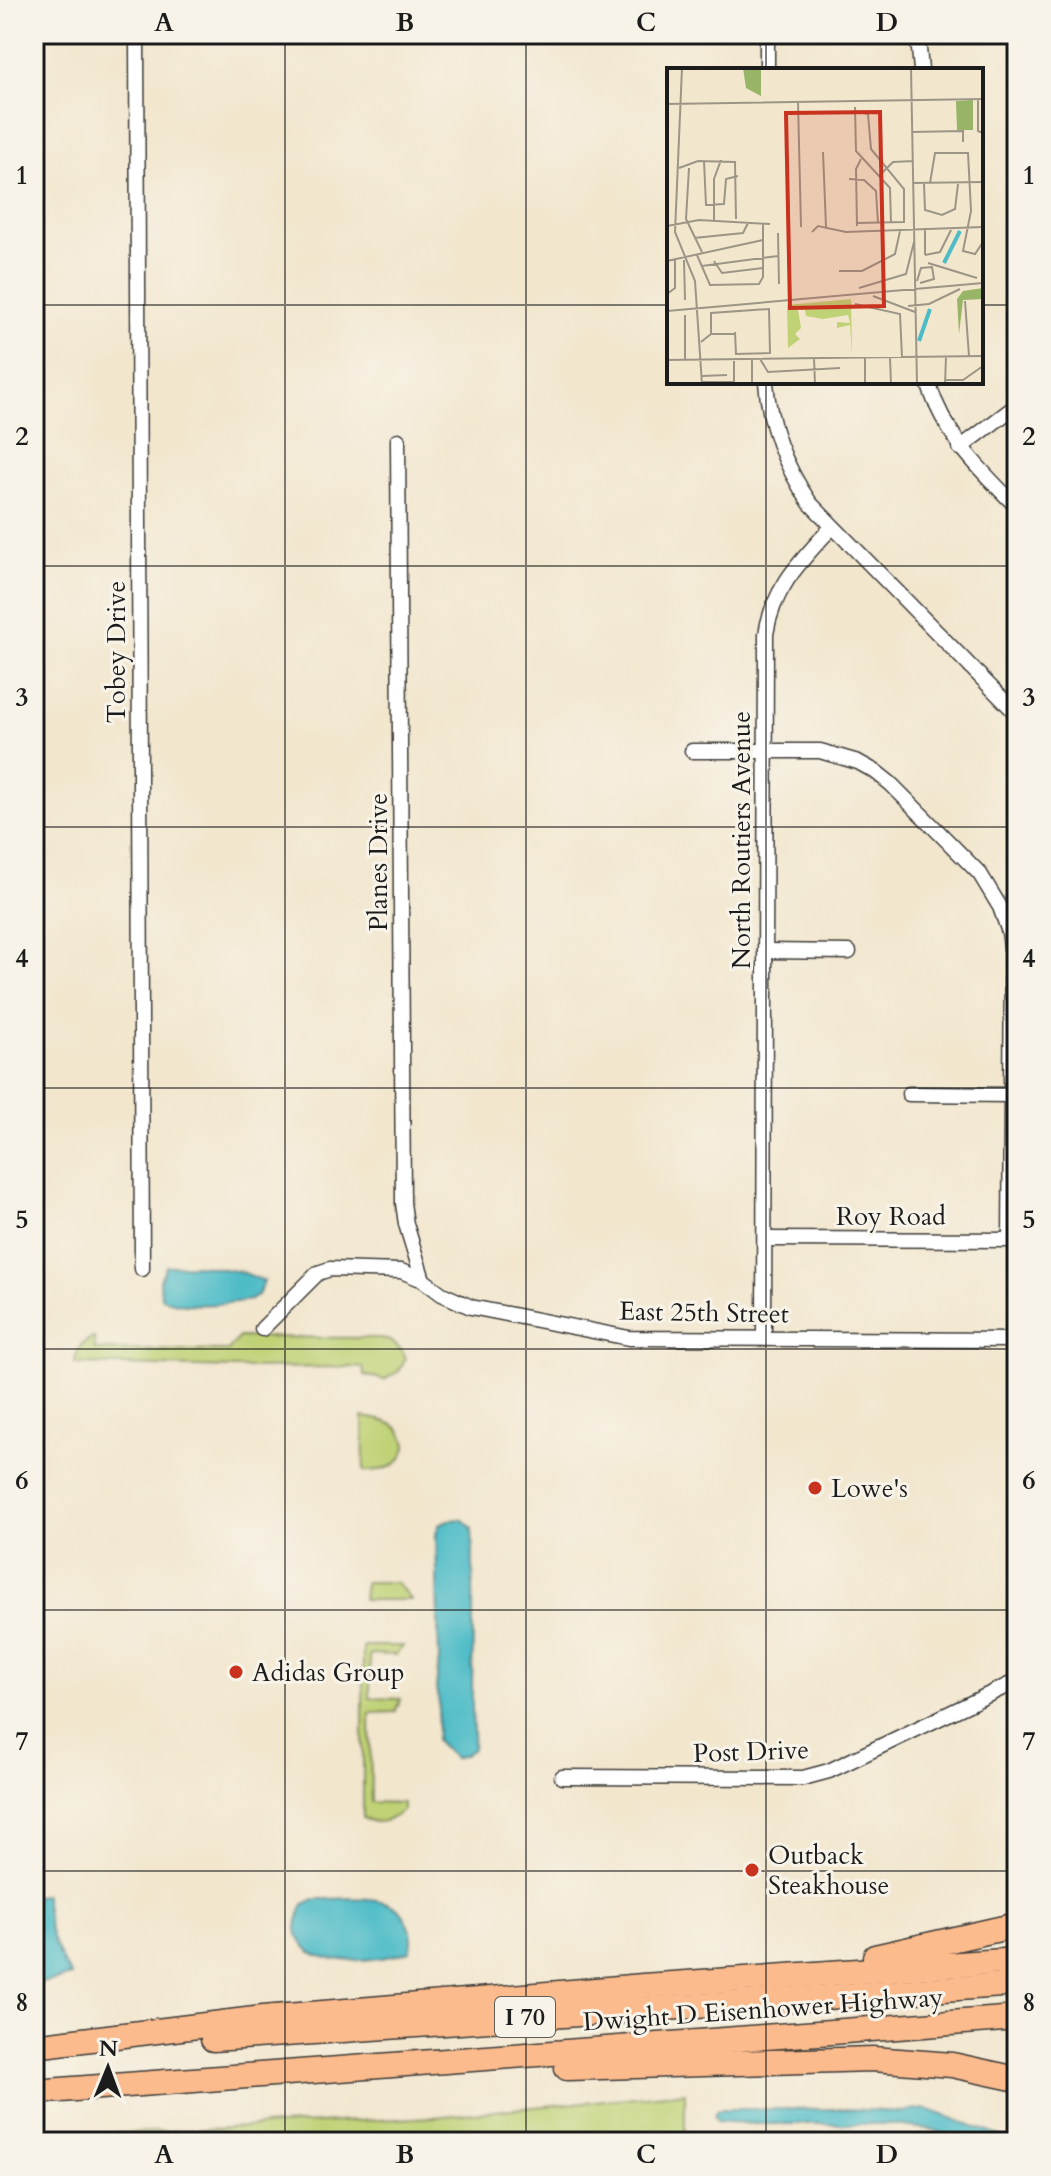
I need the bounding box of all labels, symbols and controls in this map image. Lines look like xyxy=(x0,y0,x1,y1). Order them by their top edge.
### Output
text: A xyxy=(154,5,174,40)
text: B xyxy=(396,5,414,40)
text: C xyxy=(636,5,656,40)
text: D xyxy=(876,5,898,40)
inset map xyxy=(667,68,983,384)
text: 1 xyxy=(15,158,29,193)
text: 1 xyxy=(1022,158,1036,193)
text: 2 xyxy=(15,419,29,454)
text: 2 xyxy=(1022,419,1036,454)
street label: Tobey Drive xyxy=(99,581,134,723)
text: 3 xyxy=(15,680,29,715)
text: 3 xyxy=(1022,680,1036,715)
street label: North Routiers Avenue xyxy=(724,711,759,969)
street label: Planes Drive xyxy=(361,793,396,931)
text: 4 xyxy=(15,941,29,976)
text: 4 xyxy=(1022,941,1036,976)
street label: Roy Road xyxy=(836,1199,946,1234)
text: 5 xyxy=(15,1202,29,1237)
text: 5 xyxy=(1022,1202,1036,1237)
street label: East 25th Street xyxy=(619,1294,789,1331)
text: 6 xyxy=(15,1463,29,1498)
text: 6 xyxy=(1022,1463,1036,1498)
place label: Lowe's xyxy=(831,1471,908,1506)
marker: Lowe's xyxy=(806,1479,824,1497)
place label: Adidas Group xyxy=(252,1655,405,1690)
marker: Adidas Group xyxy=(227,1663,245,1681)
text: 7 xyxy=(15,1724,29,1759)
text: 7 xyxy=(1022,1724,1036,1759)
street label: Post Drive xyxy=(692,1732,810,1771)
place label: Outback Steakhouse xyxy=(768,1838,889,1903)
marker: Outback Steakhouse xyxy=(743,1861,761,1879)
street label: Dwight D Eisenhower Highway xyxy=(582,1979,945,2040)
text: 8 xyxy=(15,1985,29,2020)
text: 8 xyxy=(1022,1985,1036,2020)
road number: I 70 xyxy=(495,1997,555,2037)
north arrow xyxy=(68,2028,148,2108)
text: N xyxy=(99,2034,118,2064)
text: A xyxy=(154,2137,174,2172)
text: B xyxy=(396,2137,414,2172)
text: C xyxy=(636,2137,656,2172)
text: D xyxy=(876,2137,898,2172)

